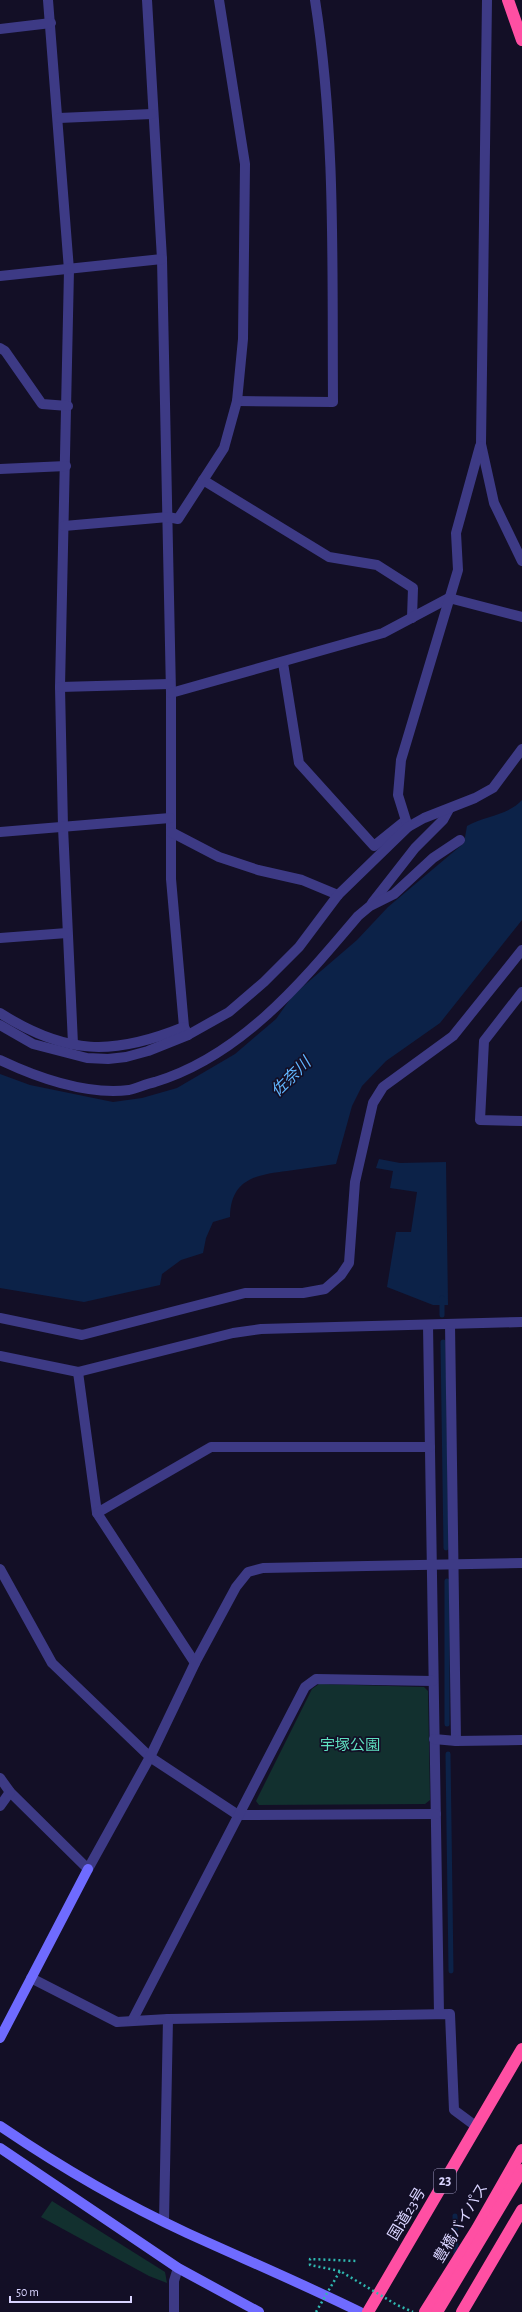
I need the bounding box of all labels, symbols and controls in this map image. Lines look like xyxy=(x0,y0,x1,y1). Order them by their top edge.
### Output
water label: 佐奈川 xyxy=(268,1052,315,1100)
park label: 宇塚公園 xyxy=(320,1737,380,1753)
road number: 23 xyxy=(434,2169,456,2193)
street label: 豊橋バイパス xyxy=(431,2180,491,2265)
street label: 国道23号 xyxy=(385,2185,428,2243)
scale bar xyxy=(10,2278,131,2304)
text: 50 m xyxy=(16,2286,39,2298)

